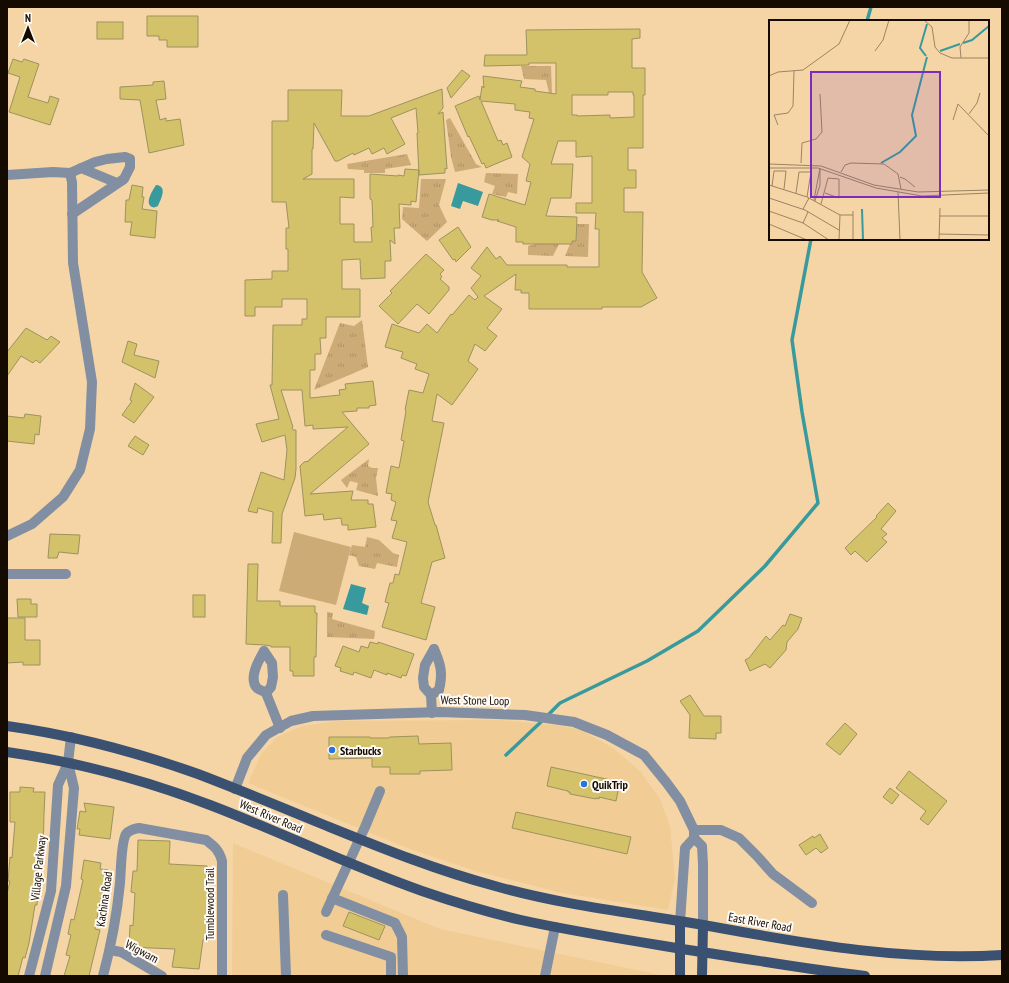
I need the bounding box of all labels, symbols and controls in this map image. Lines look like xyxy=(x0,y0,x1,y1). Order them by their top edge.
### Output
north arrow xyxy=(8,8,48,48)
text: N xyxy=(25,11,31,25)
inset map xyxy=(769,20,989,240)
street label: West Stone Loop xyxy=(440,692,510,708)
place label: Starbucks xyxy=(340,743,381,758)
marker: Starbucks xyxy=(327,745,337,755)
place label: QuikTrip xyxy=(592,777,629,792)
marker: QuikTrip xyxy=(579,779,589,789)
street label: West River Road xyxy=(237,796,305,836)
street label: Village Parkway xyxy=(27,834,49,902)
street label: Tumblewood Trail xyxy=(202,867,217,940)
street label: Kachina Road xyxy=(93,870,115,928)
street label: East River Road xyxy=(727,909,793,935)
street label: Wigwam xyxy=(123,936,161,966)

